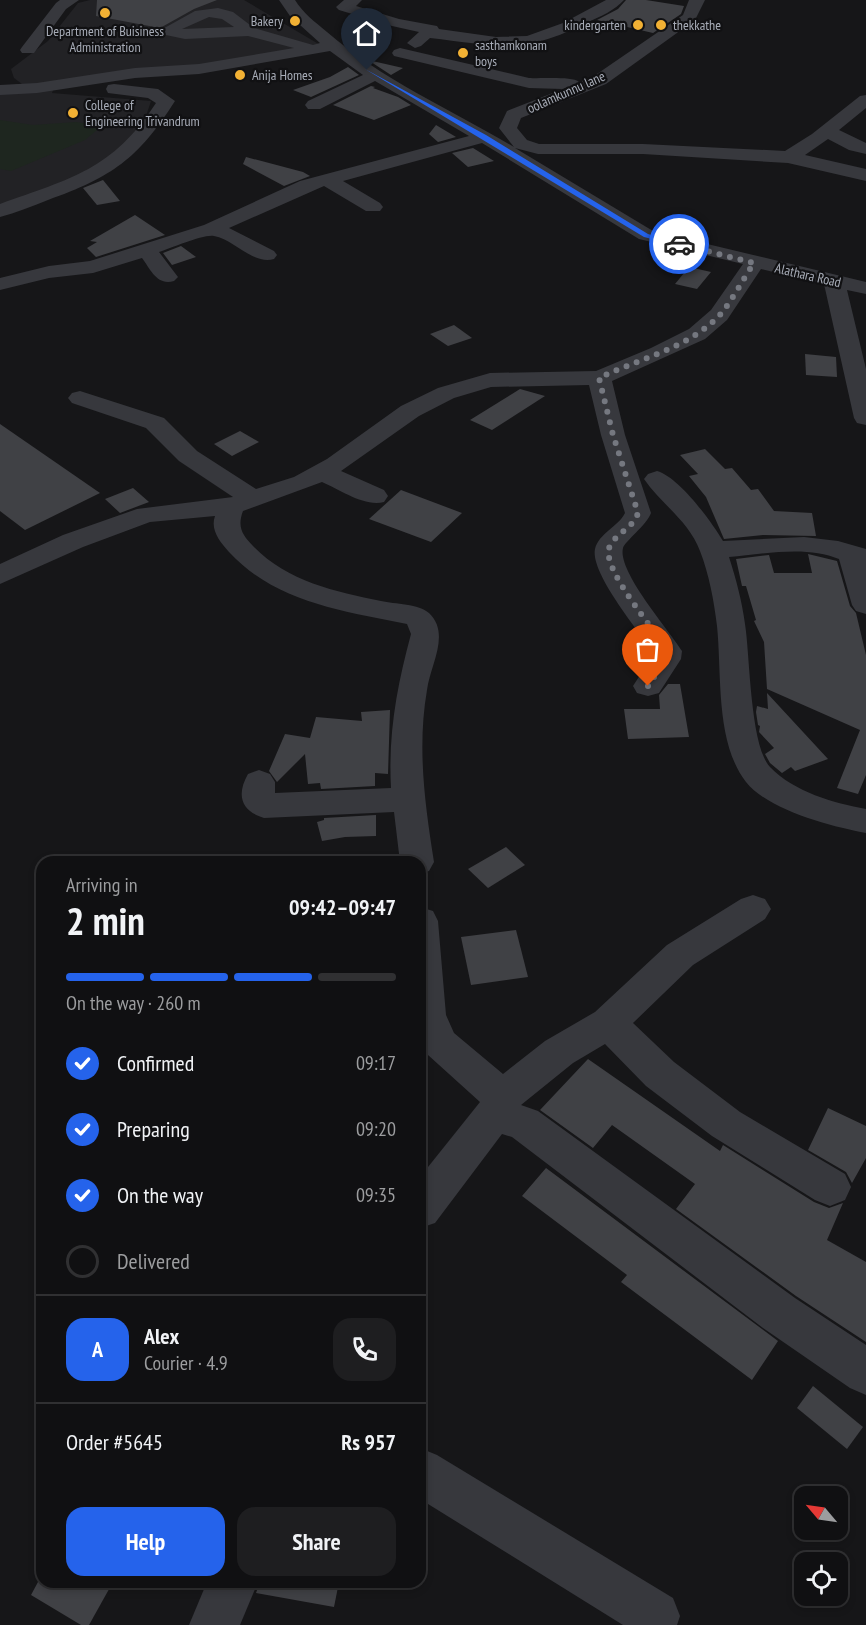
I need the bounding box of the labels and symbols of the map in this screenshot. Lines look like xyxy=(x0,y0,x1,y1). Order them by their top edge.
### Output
marker: Department of Buisiness Administration xyxy=(98,6,112,20)
pin xyxy=(341,8,392,70)
place label: Bakery xyxy=(251,12,284,30)
marker: Bakery xyxy=(288,14,302,28)
place label: kindergarten xyxy=(564,16,626,34)
place label: thekkathe xyxy=(673,16,721,34)
marker: kindergarten xyxy=(631,18,645,32)
marker: thekkathe xyxy=(654,18,668,32)
place label: Department of Buisiness Administration xyxy=(46,22,164,56)
place label: sasthamkonam boys xyxy=(475,36,547,70)
marker: sasthamkonam boys xyxy=(456,46,470,60)
place label: Anija Homes xyxy=(252,66,313,84)
street label: oolamkunnu lane xyxy=(524,67,608,117)
marker: Anija Homes xyxy=(233,68,247,82)
place label: College of Engineering Trivandrum xyxy=(85,96,200,130)
marker: College of Engineering Trivandrum xyxy=(66,106,80,120)
courier xyxy=(649,214,709,274)
street label: Alathara Road xyxy=(773,259,843,291)
pin xyxy=(622,624,673,686)
north arrow xyxy=(794,1486,848,1540)

